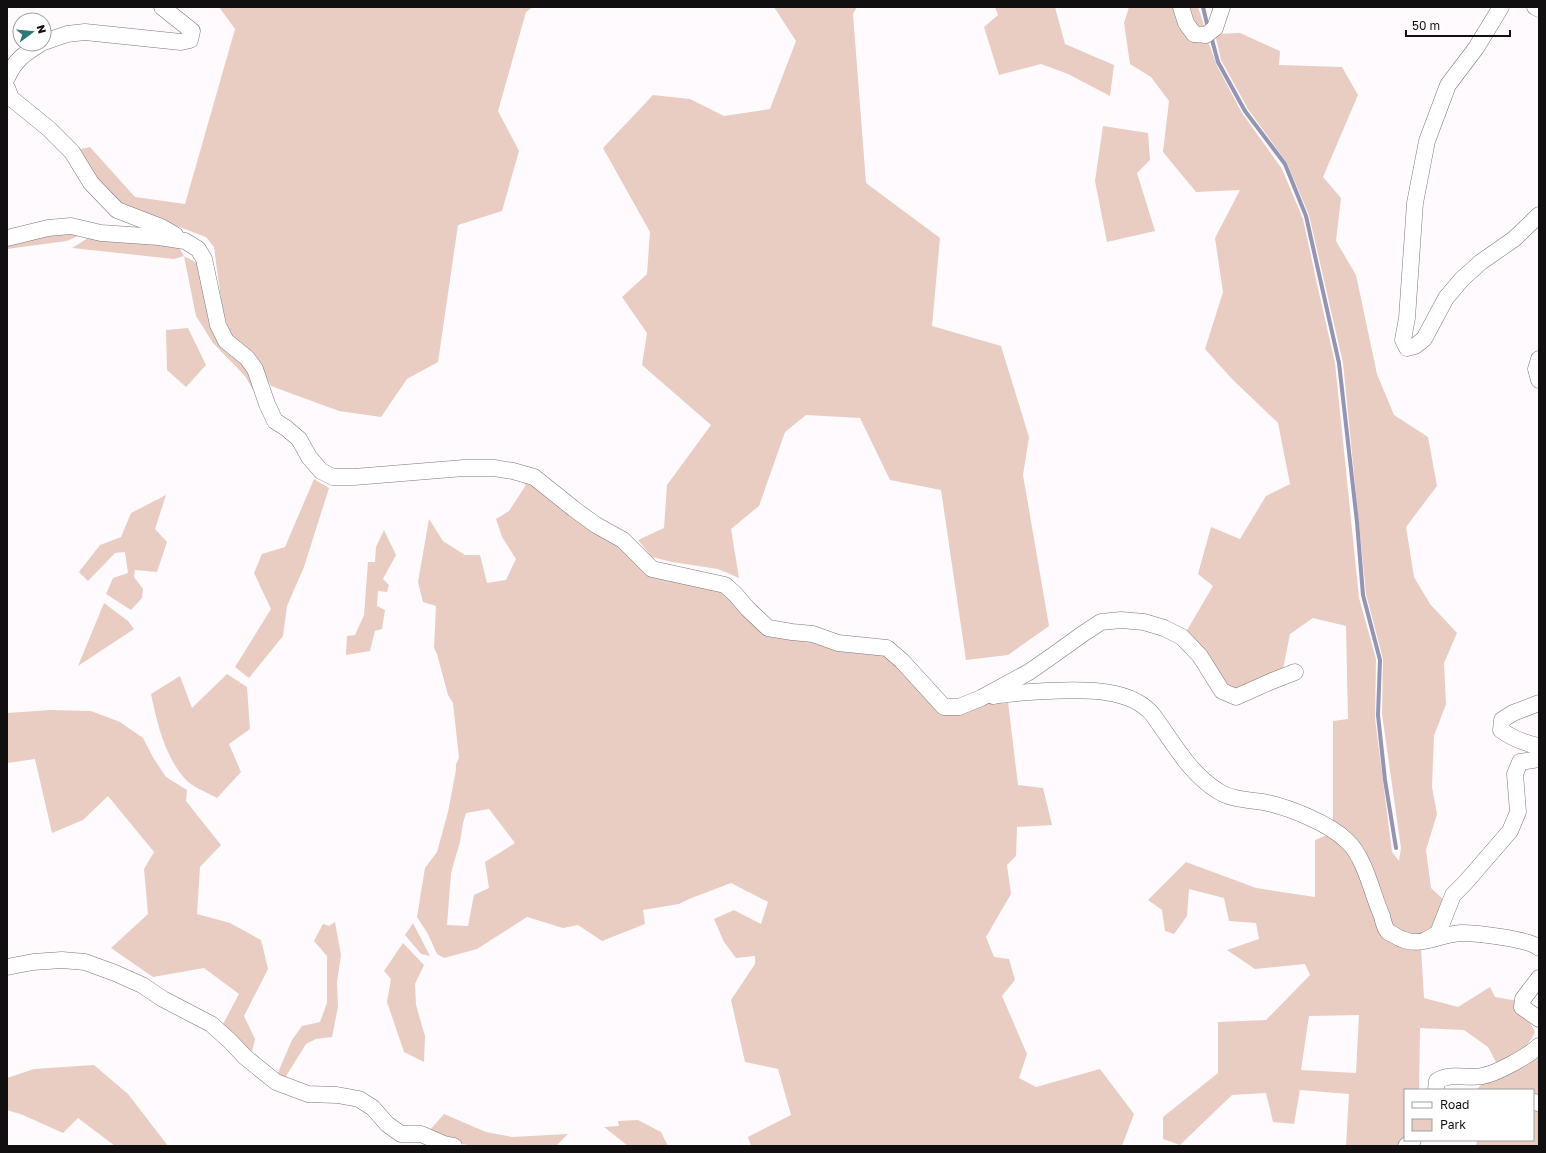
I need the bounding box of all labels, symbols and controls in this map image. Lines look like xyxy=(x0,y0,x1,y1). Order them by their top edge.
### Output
north arrow xyxy=(12,12,52,52)
scale bar xyxy=(1406,12,1510,38)
text: 50 m xyxy=(1412,18,1440,33)
text: N xyxy=(35,23,49,35)
legend xyxy=(1404,1089,1534,1141)
text: Road xyxy=(1440,1097,1469,1112)
text: Park xyxy=(1440,1117,1466,1132)

